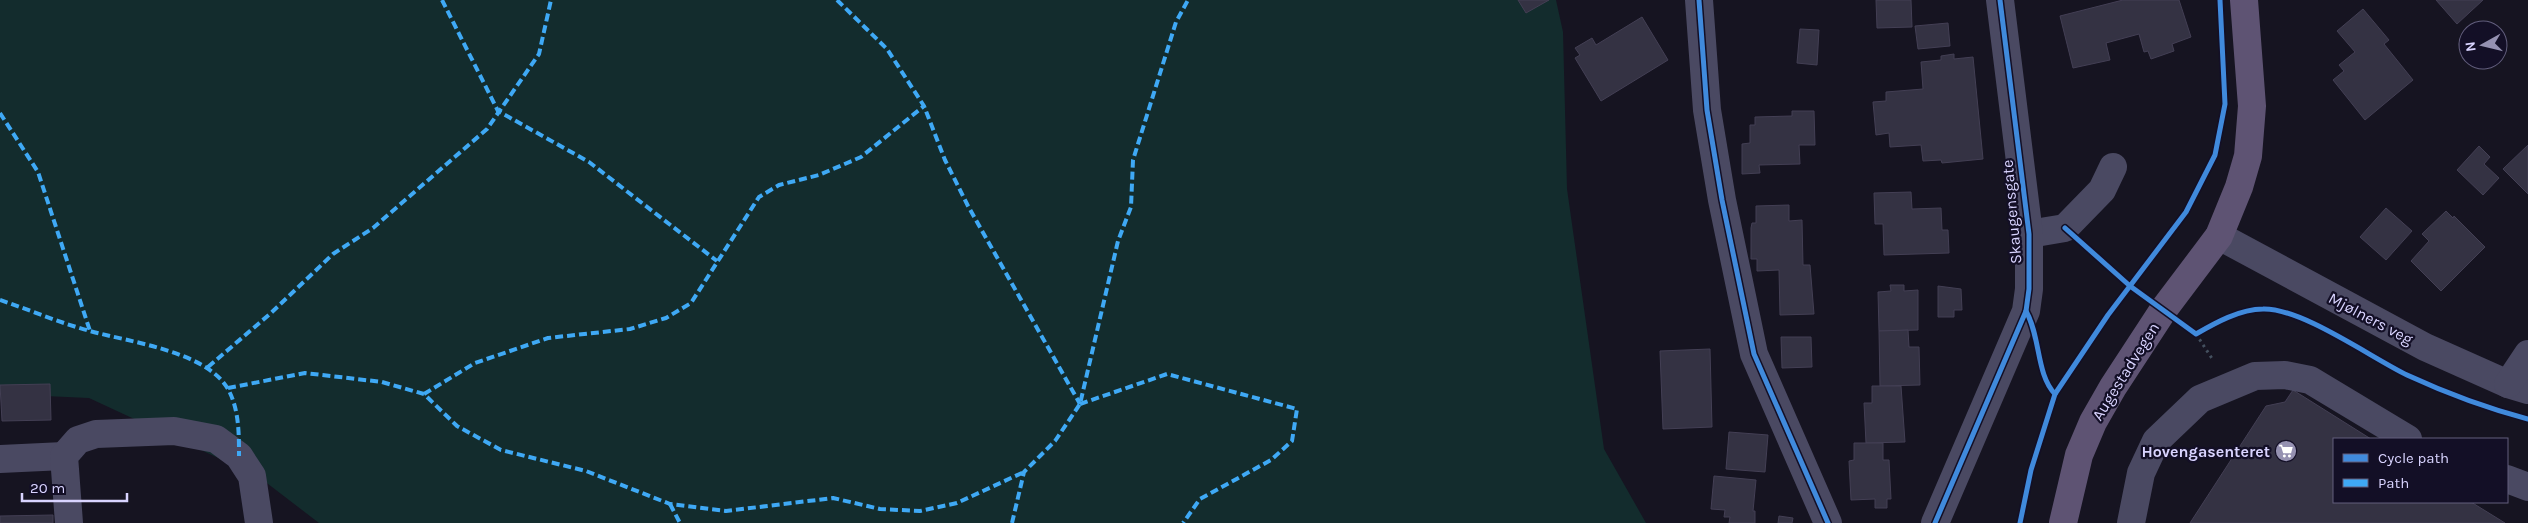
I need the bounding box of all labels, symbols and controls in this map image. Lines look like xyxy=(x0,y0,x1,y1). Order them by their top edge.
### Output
north arrow xyxy=(2458,20,2508,70)
text: N xyxy=(2462,41,2480,53)
street label: Skaugensgate xyxy=(1997,159,2026,265)
street label: Mjølners veg xyxy=(2325,288,2416,349)
street label: Augestadvegen xyxy=(2088,319,2163,424)
legend xyxy=(2333,438,2508,503)
supermarket icon: Hovengasenteret xyxy=(2274,439,2298,463)
place label: Hovengasenteret xyxy=(2141,442,2270,461)
text: Cycle path xyxy=(2378,449,2449,467)
scale bar xyxy=(22,470,128,502)
text: Path xyxy=(2378,474,2409,492)
text: 20 m xyxy=(30,479,65,497)

